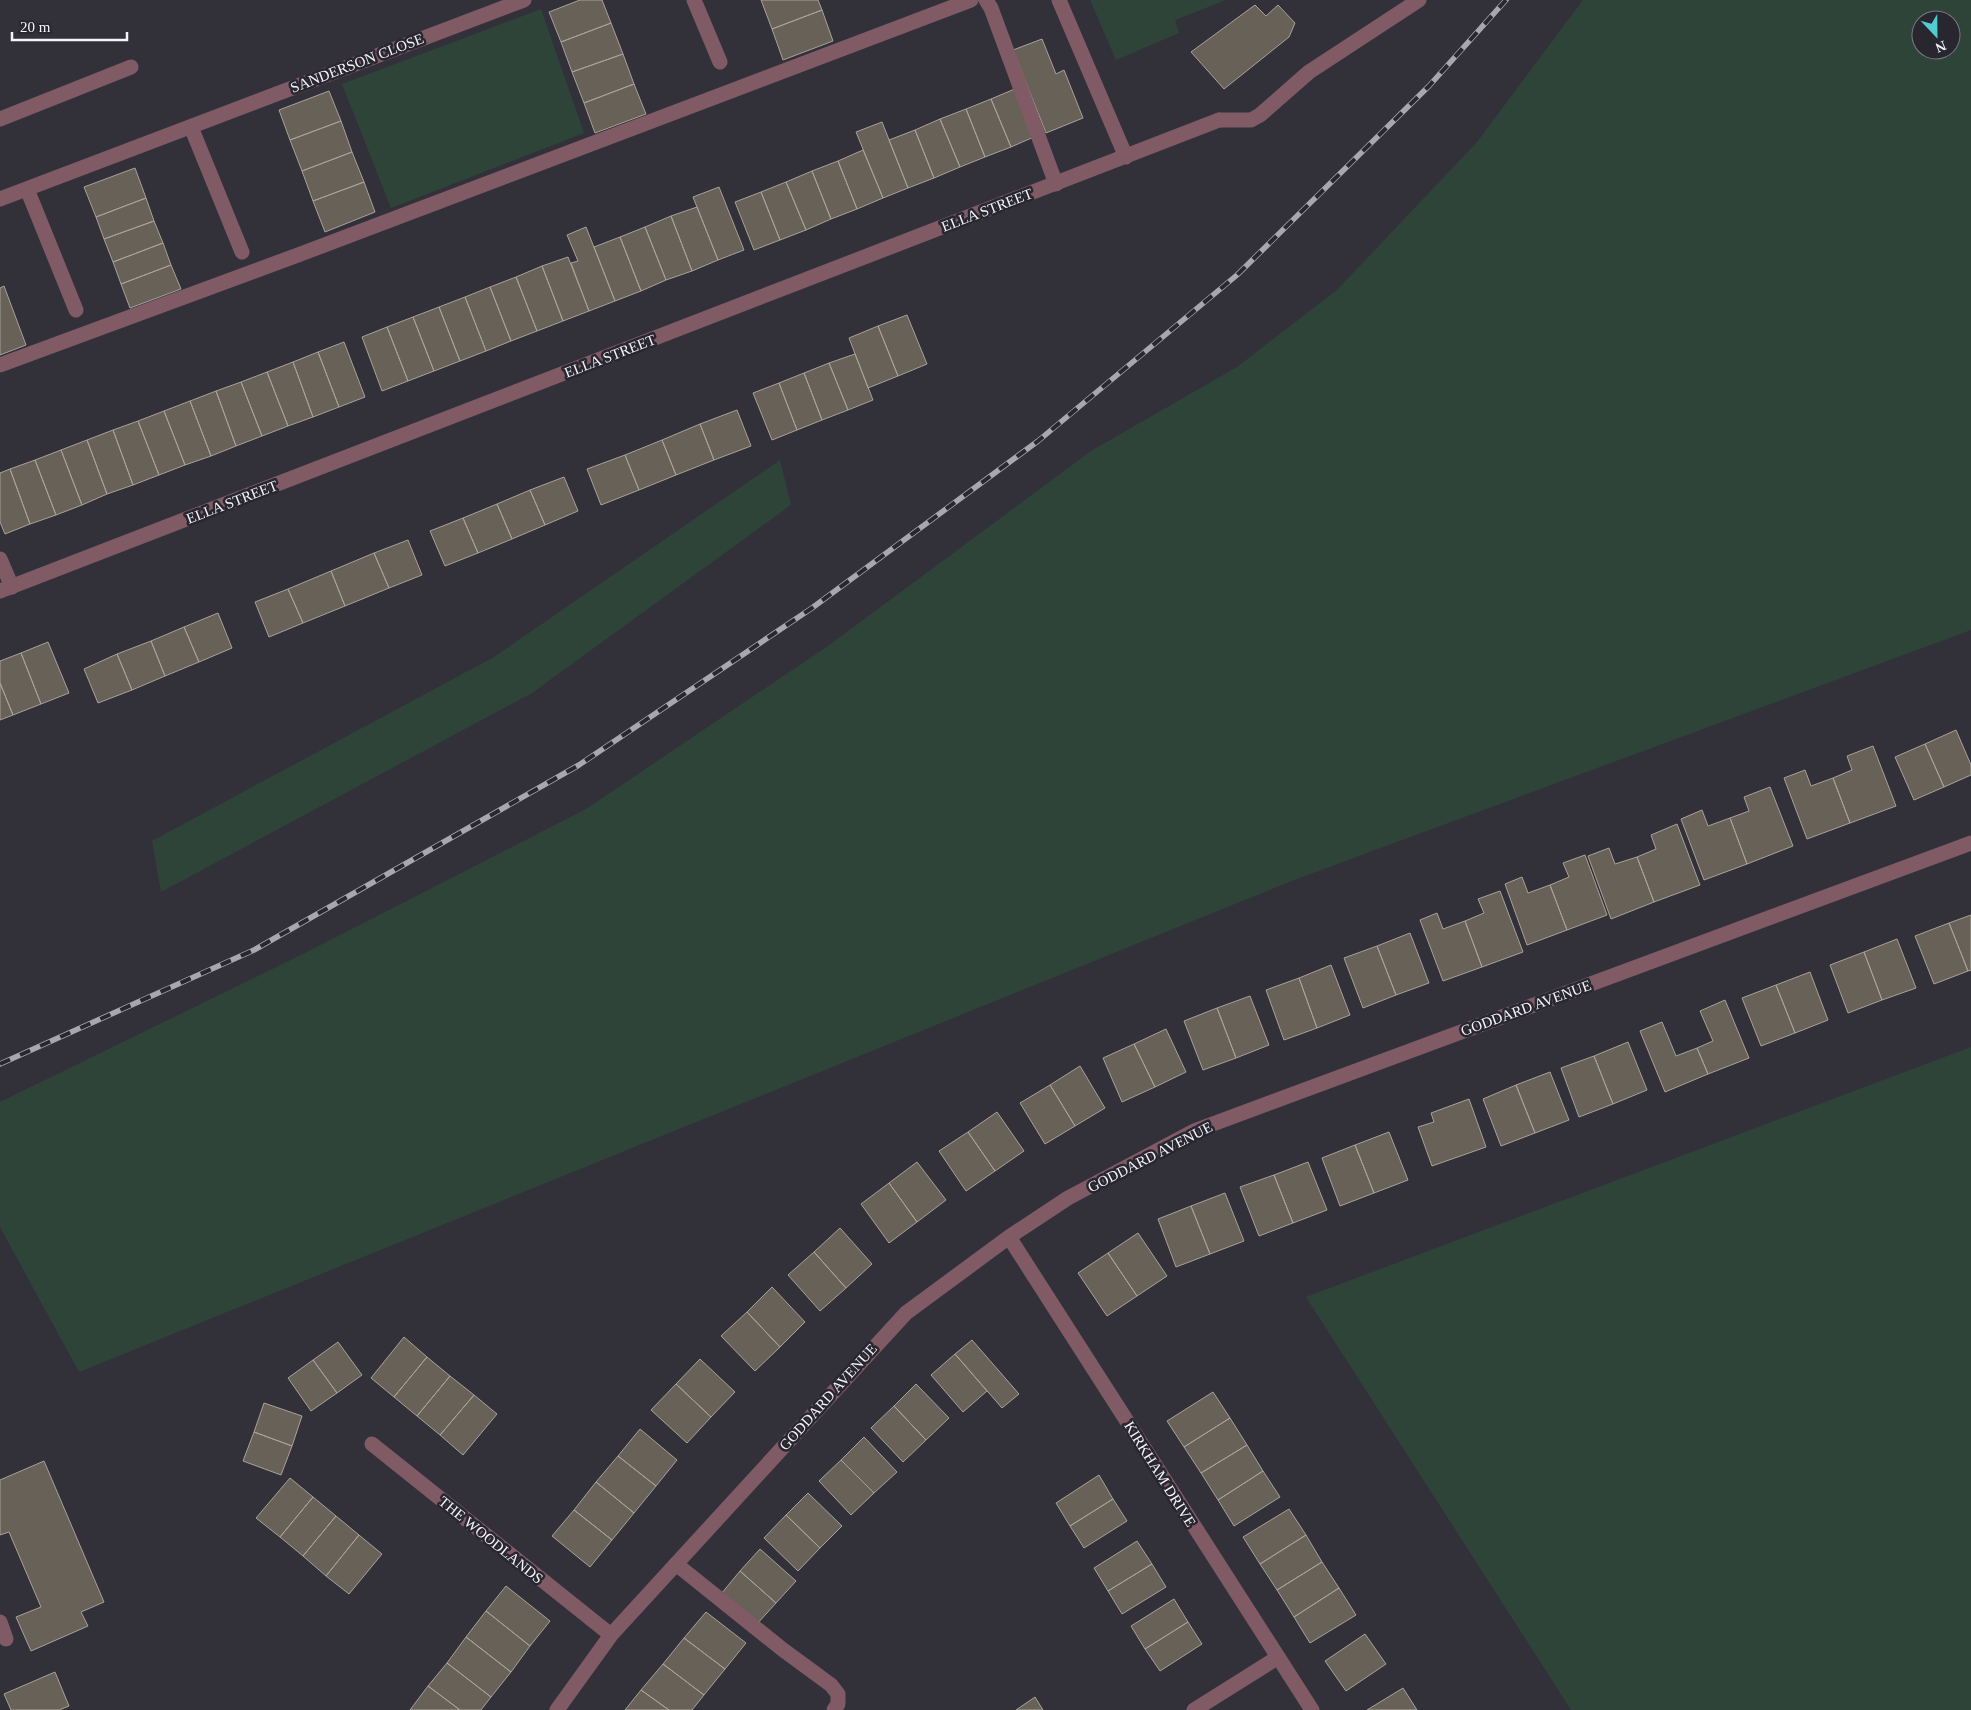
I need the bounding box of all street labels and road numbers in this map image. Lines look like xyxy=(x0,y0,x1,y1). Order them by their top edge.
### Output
street label: SANDERSON CLOSE xyxy=(288,30,426,96)
street label: ELLA STREET xyxy=(939,185,1035,235)
street label: ELLA STREET xyxy=(562,331,658,381)
street label: ELLA STREET xyxy=(184,477,280,527)
street label: GODDARD AVENUE xyxy=(1459,977,1593,1039)
street label: GODDARD AVENUE xyxy=(1085,1119,1215,1195)
street label: GODDARD AVENUE xyxy=(776,1340,880,1454)
street label: KIRKHAM DRIVE xyxy=(1121,1418,1199,1530)
street label: THE WOODLANDS xyxy=(436,1493,546,1587)

